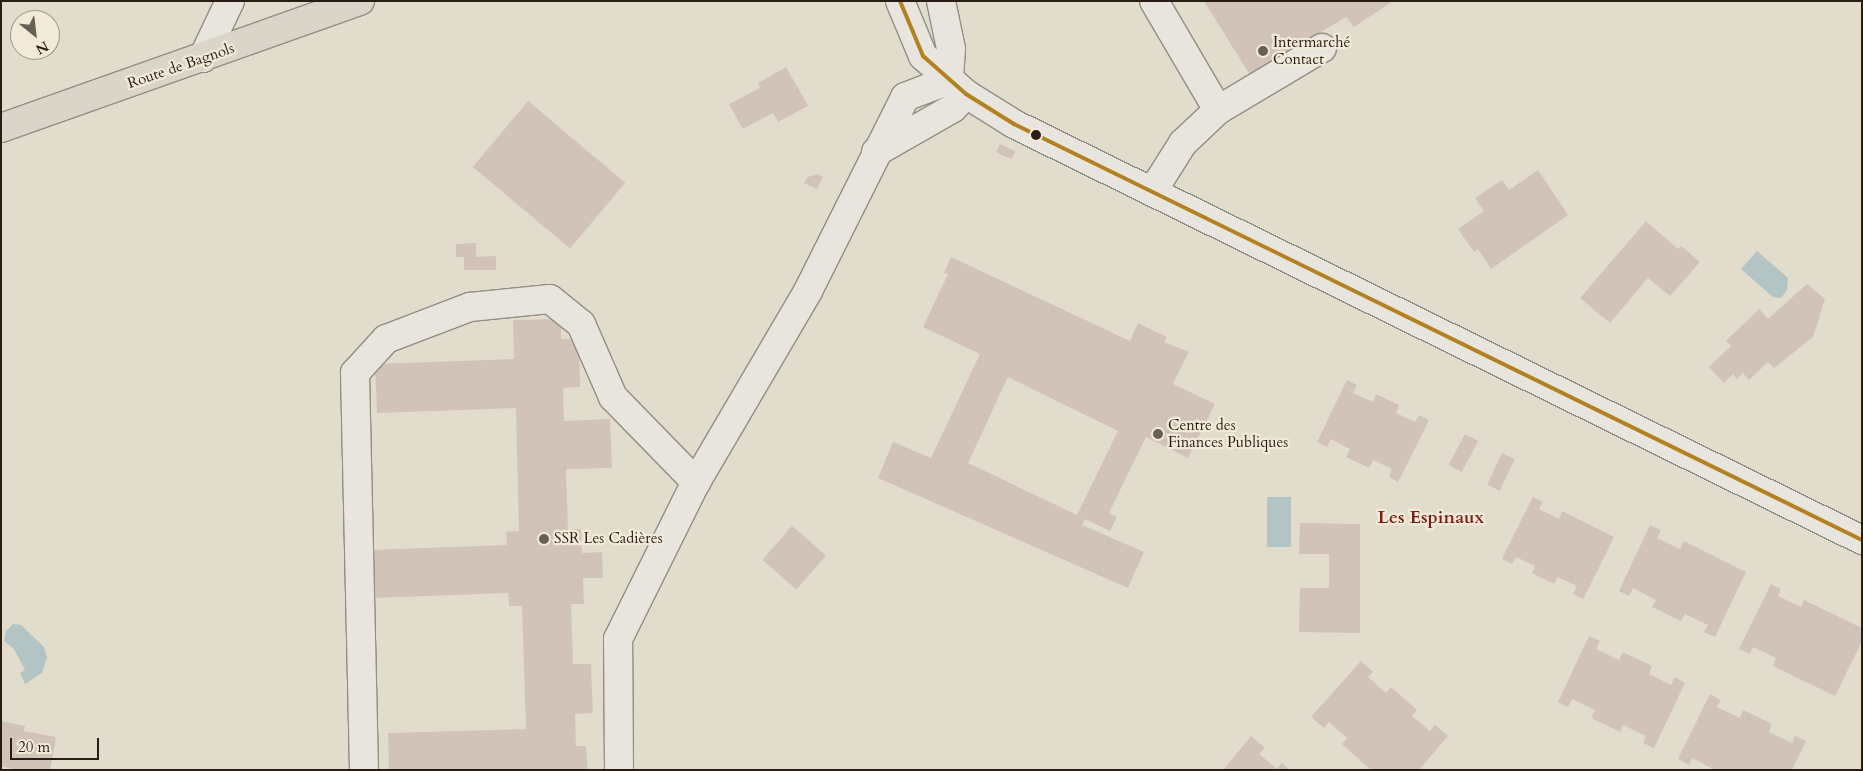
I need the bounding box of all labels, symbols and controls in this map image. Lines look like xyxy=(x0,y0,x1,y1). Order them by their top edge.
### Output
north arrow xyxy=(10,10,60,60)
place label: Intermarché Contact xyxy=(1273,33,1350,68)
text: N xyxy=(32,36,52,59)
street label: Route de Bagnols xyxy=(125,39,237,93)
marker: Intermarché Contact xyxy=(1257,45,1269,57)
unlabelled marker xyxy=(1031,130,1041,140)
place label: Centre des Finances Publiques xyxy=(1168,416,1288,451)
marker: Centre des Finances Publiques xyxy=(1152,428,1164,440)
district label: Les Espinaux xyxy=(1378,507,1484,529)
place label: SSR Les Cadières xyxy=(554,530,663,548)
marker: SSR Les Cadières xyxy=(538,533,550,545)
scale bar xyxy=(12,728,101,760)
text: 20 m xyxy=(18,737,50,757)

